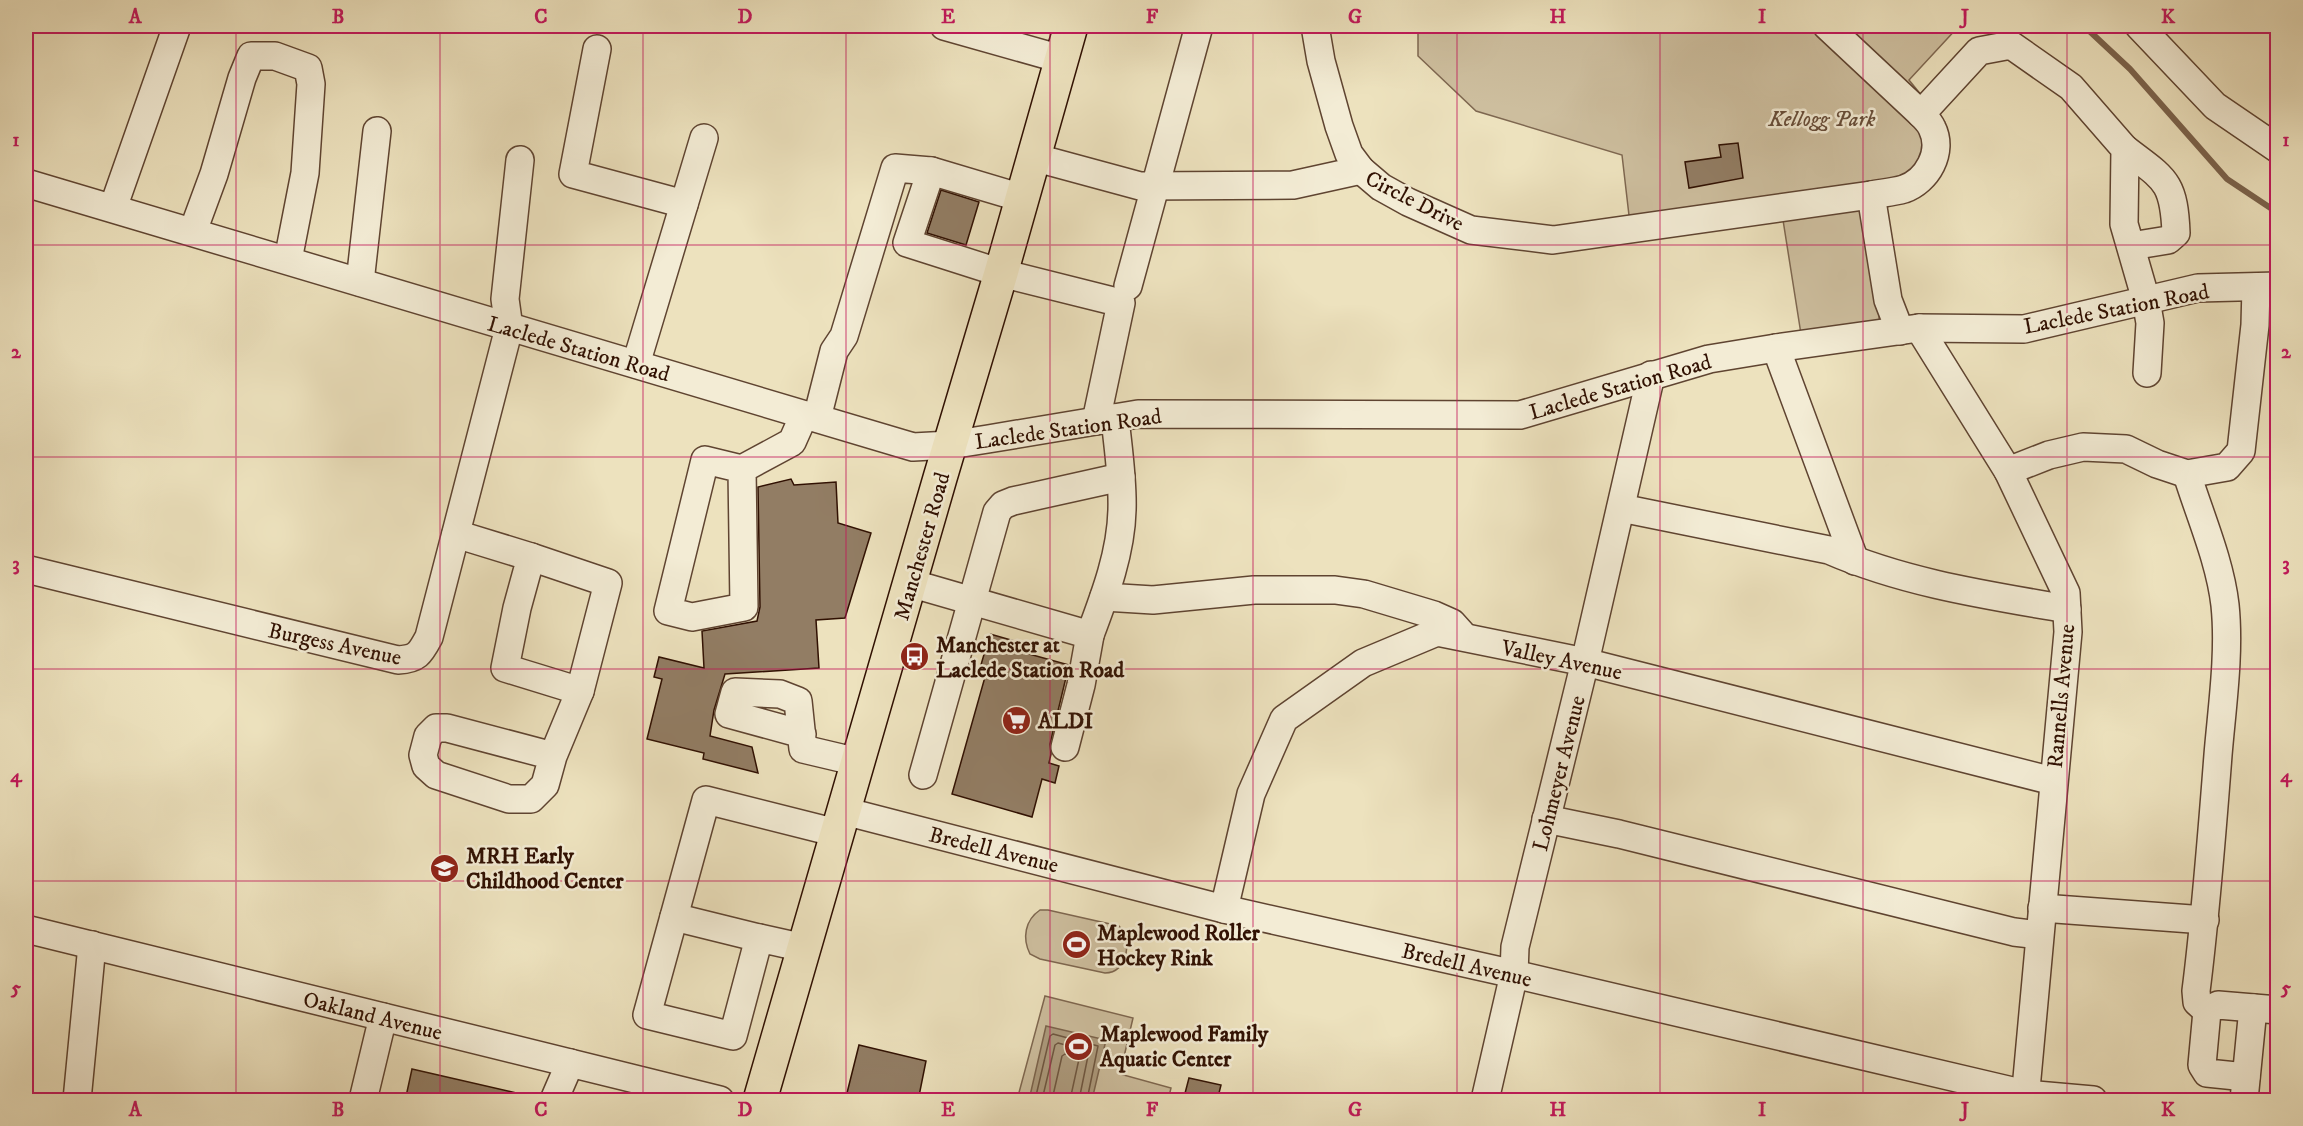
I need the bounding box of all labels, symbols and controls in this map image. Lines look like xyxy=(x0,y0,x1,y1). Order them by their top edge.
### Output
text: A xyxy=(128,5,143,30)
text: B xyxy=(332,5,344,30)
text: C xyxy=(534,5,548,30)
text: D xyxy=(738,5,753,30)
text: E xyxy=(941,5,955,30)
text: F xyxy=(1146,5,1159,30)
text: G xyxy=(1348,5,1362,30)
text: H xyxy=(1550,5,1567,30)
text: I xyxy=(1758,5,1766,30)
text: J xyxy=(1959,5,1969,30)
text: K xyxy=(2161,5,2176,30)
park label: Kellogg Park xyxy=(1768,106,1876,133)
text: 1 xyxy=(12,128,20,153)
text: 1 xyxy=(2282,128,2290,153)
street label: Circle Drive xyxy=(1360,165,1468,238)
street label: Laclede Station Road xyxy=(2021,278,2211,341)
street label: Laclede Station Road xyxy=(484,311,673,388)
text: 2 xyxy=(11,340,22,365)
text: 2 xyxy=(2281,340,2292,365)
street label: Laclede Station Road xyxy=(1526,349,1715,426)
street label: Laclede Station Road xyxy=(973,403,1163,456)
street label: Manchester Road xyxy=(888,469,956,624)
text: 3 xyxy=(12,552,20,577)
text: 3 xyxy=(2282,552,2290,577)
street label: Burgess Avenue xyxy=(266,617,404,672)
street label: Rannells Avenue xyxy=(2042,623,2081,769)
place label: Manchester at Laclede Station Road xyxy=(936,632,1125,684)
street label: Valley Avenue xyxy=(1498,634,1625,686)
bus stop icon: Manchester at Laclede Station Road xyxy=(899,641,931,673)
street label: Lohmeyer Avenue xyxy=(1527,693,1592,854)
supermarket icon: ALDI xyxy=(1001,704,1033,736)
place label: ALDI xyxy=(1037,708,1093,735)
text: 4 xyxy=(10,764,23,789)
text: 4 xyxy=(2280,764,2293,789)
street label: Bredell Avenue xyxy=(926,821,1061,880)
place label: MRH Early Childhood Center xyxy=(466,843,624,895)
school or university icon: MRH Early Childhood Center xyxy=(429,852,461,884)
place label: Maplewood Roller Hockey Rink xyxy=(1097,920,1261,972)
sports icon: Maplewood Roller Hockey Rink xyxy=(1060,929,1092,961)
street label: Bredell Avenue xyxy=(1399,937,1534,994)
text: 5 xyxy=(10,976,21,1001)
text: 5 xyxy=(2280,976,2291,1001)
street label: Oakland Avenue xyxy=(300,986,445,1047)
place label: Maplewood Family Aquatic Center xyxy=(1099,1021,1269,1073)
sports icon: Maplewood Family Aquatic Center xyxy=(1063,1030,1095,1062)
text: A xyxy=(128,1098,143,1123)
text: B xyxy=(332,1098,344,1123)
text: C xyxy=(534,1098,548,1123)
text: D xyxy=(738,1098,753,1123)
text: E xyxy=(941,1098,955,1123)
text: F xyxy=(1146,1098,1159,1123)
text: G xyxy=(1348,1098,1362,1123)
text: H xyxy=(1550,1098,1567,1123)
text: I xyxy=(1758,1098,1766,1123)
text: J xyxy=(1959,1098,1969,1123)
text: K xyxy=(2161,1098,2176,1123)

